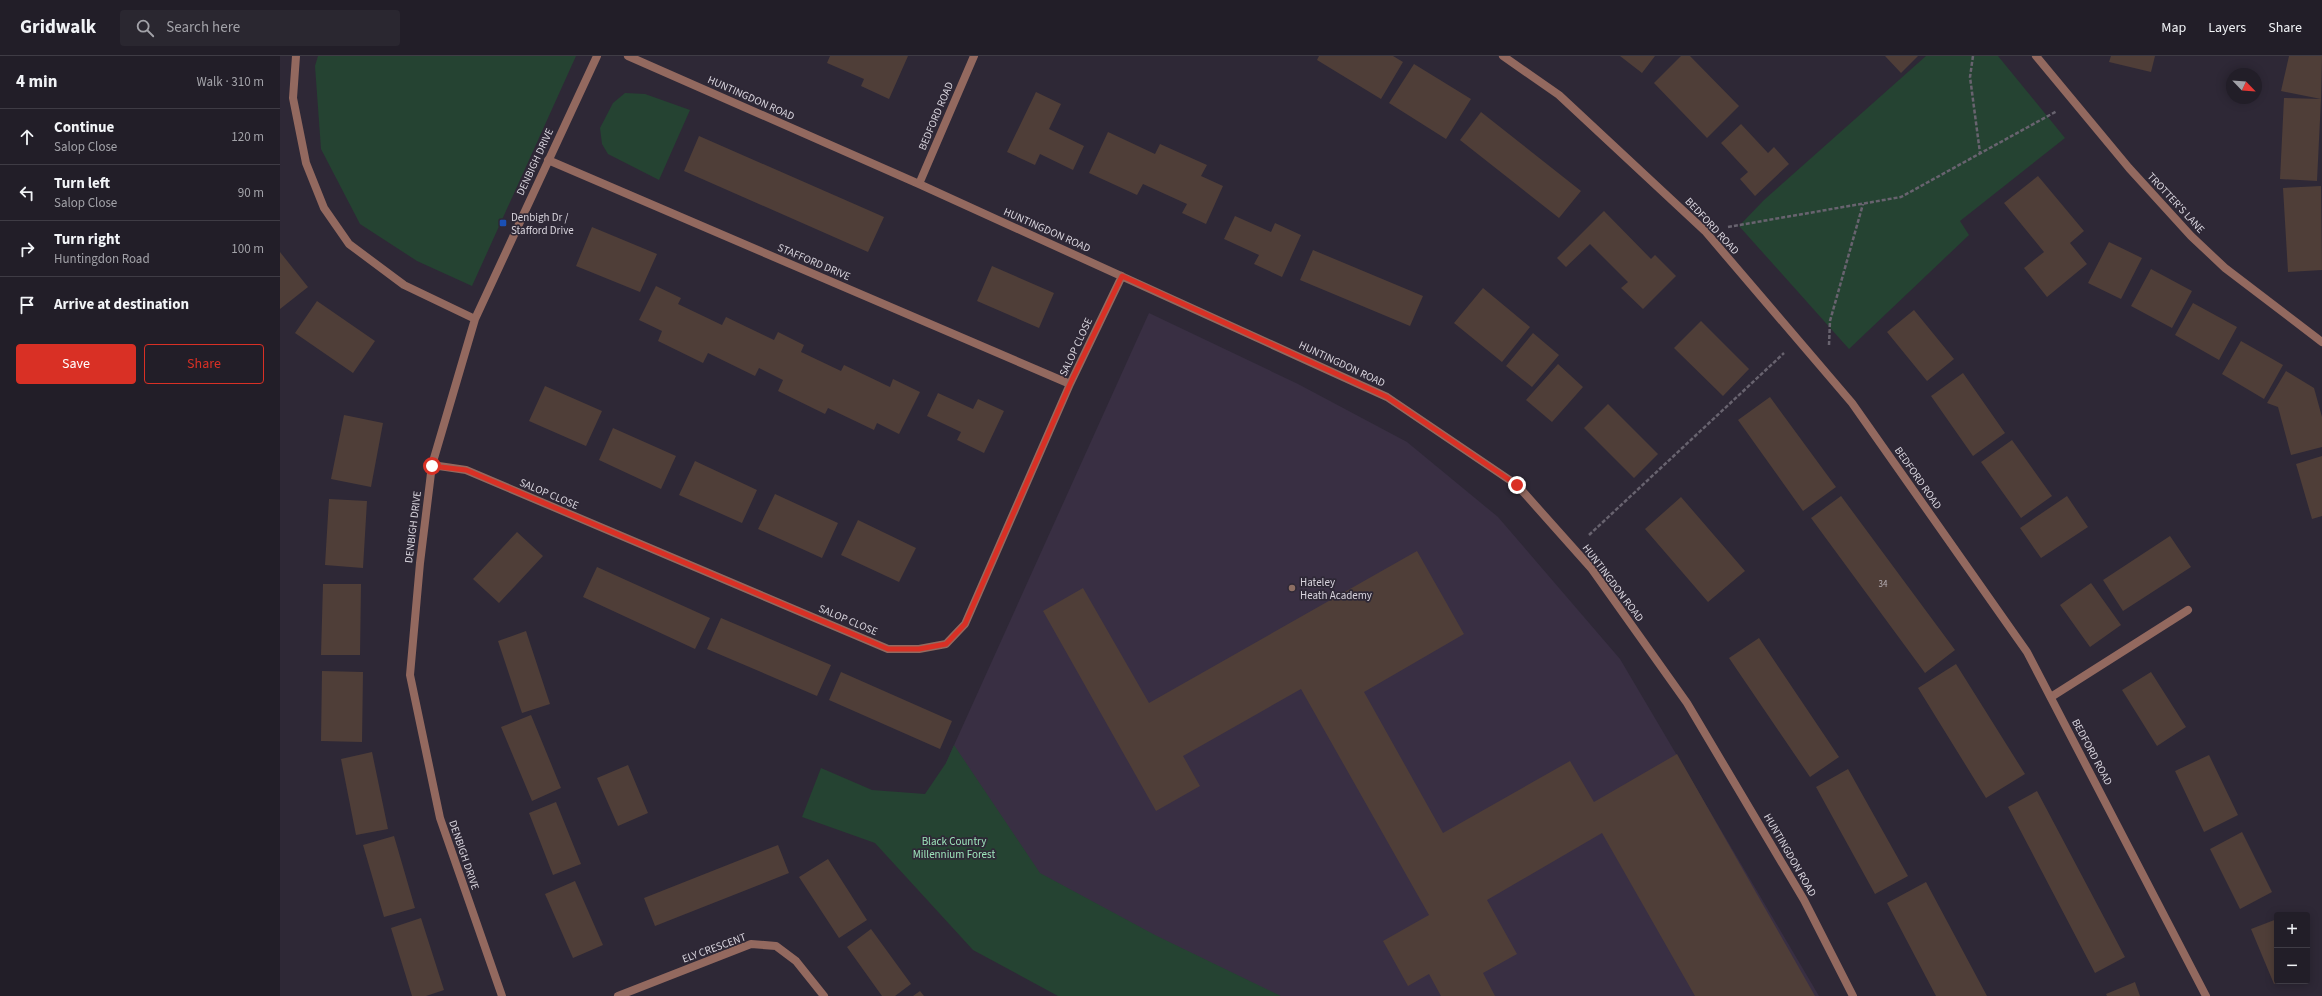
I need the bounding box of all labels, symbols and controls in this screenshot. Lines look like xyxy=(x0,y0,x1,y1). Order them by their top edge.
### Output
search box xyxy=(120,10,400,46)
text: Gridwalk xyxy=(20,14,96,41)
icon: search xyxy=(134,17,156,39)
text: Search here xyxy=(166,17,240,38)
text: Map xyxy=(2161,18,2186,38)
text: Layers xyxy=(2208,18,2246,38)
text: Share xyxy=(2268,18,2302,38)
north arrow xyxy=(2226,68,2262,104)
text: 4 min xyxy=(16,70,57,94)
street label: HUNTINGDON ROAD xyxy=(705,72,797,124)
text: Walk · 310 m xyxy=(196,73,264,91)
street label: BEDFORD ROAD xyxy=(915,79,957,153)
text: Continue xyxy=(54,117,114,138)
icon: ahead xyxy=(16,126,38,148)
street label: DENBIGH DRIVE xyxy=(513,126,557,198)
text: 120 m xyxy=(231,128,264,146)
text: Salop Close xyxy=(54,138,117,156)
street label: TROTTER'S LANE xyxy=(2144,169,2208,237)
text: Turn left xyxy=(54,173,110,194)
icon: left xyxy=(16,182,38,204)
text: 90 m xyxy=(238,184,264,202)
text: Salop Close xyxy=(54,194,117,212)
street label: BEDFORD ROAD xyxy=(1682,194,1743,258)
street label: HUNTINGDON ROAD xyxy=(1001,204,1093,256)
place label: Denbigh Dr / Stafford Drive xyxy=(511,210,574,238)
marker: Denbigh Dr / Stafford Drive xyxy=(498,218,508,228)
text: Turn right xyxy=(54,229,120,250)
icon: right xyxy=(16,238,38,260)
text: 100 m xyxy=(231,240,264,258)
street label: STAFFORD DRIVE xyxy=(775,240,853,284)
text: Huntingdon Road xyxy=(54,250,150,268)
icon: arrive xyxy=(16,294,38,316)
text: Arrive at destination xyxy=(54,294,189,315)
street label: SALOP CLOSE xyxy=(1056,315,1096,379)
street label: HUNTINGDON ROAD xyxy=(1296,337,1388,391)
button: Save xyxy=(16,344,136,384)
button: Share xyxy=(144,344,264,384)
street label: BEDFORD ROAD xyxy=(1891,444,1945,512)
route start xyxy=(423,457,441,475)
street label: SALOP CLOSE xyxy=(517,475,581,513)
route end xyxy=(1508,476,1526,494)
street label: DENBIGH DRIVE xyxy=(401,490,425,564)
street label: HUNTINGDON ROAD xyxy=(1579,541,1647,625)
place label: Hateley Heath Academy xyxy=(1300,575,1372,603)
house number: 34 xyxy=(1879,578,1888,591)
marker: Hateley Heath Academy xyxy=(1287,583,1297,593)
street label: SALOP CLOSE xyxy=(816,601,880,639)
street label: BEDFORD ROAD xyxy=(2068,716,2116,788)
street label: HUNTINGDON ROAD xyxy=(1760,811,1820,900)
street label: DENBIGH DRIVE xyxy=(445,818,483,892)
park label: Black Country Millennium Forest xyxy=(913,834,995,862)
map controls xyxy=(2274,912,2310,984)
button: + xyxy=(2274,912,2310,948)
street label: ELY CRESCENT xyxy=(680,929,748,967)
button: − xyxy=(2274,948,2310,984)

